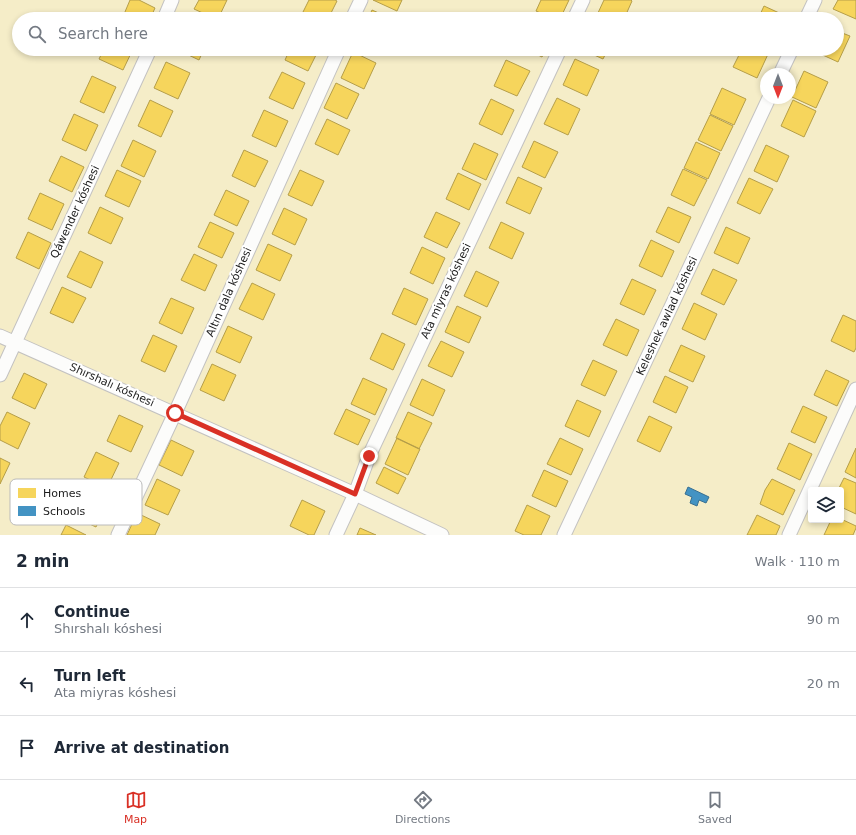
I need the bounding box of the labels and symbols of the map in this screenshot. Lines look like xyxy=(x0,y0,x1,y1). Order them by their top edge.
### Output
north arrow xyxy=(760,68,796,104)
street label: Qáwender kóshesi xyxy=(48,164,102,260)
street label: Ata miyras kóshesi xyxy=(418,241,474,341)
street label: Altın dala kóshesi xyxy=(203,245,255,339)
street label: Keleshek awlad kóshesi xyxy=(634,255,700,377)
street label: Shırshalı kóshesi xyxy=(68,360,156,410)
route start xyxy=(166,404,184,422)
route end xyxy=(360,447,378,465)
legend xyxy=(10,479,142,525)
text: Homes xyxy=(43,487,81,500)
text: Schools xyxy=(43,505,86,518)

